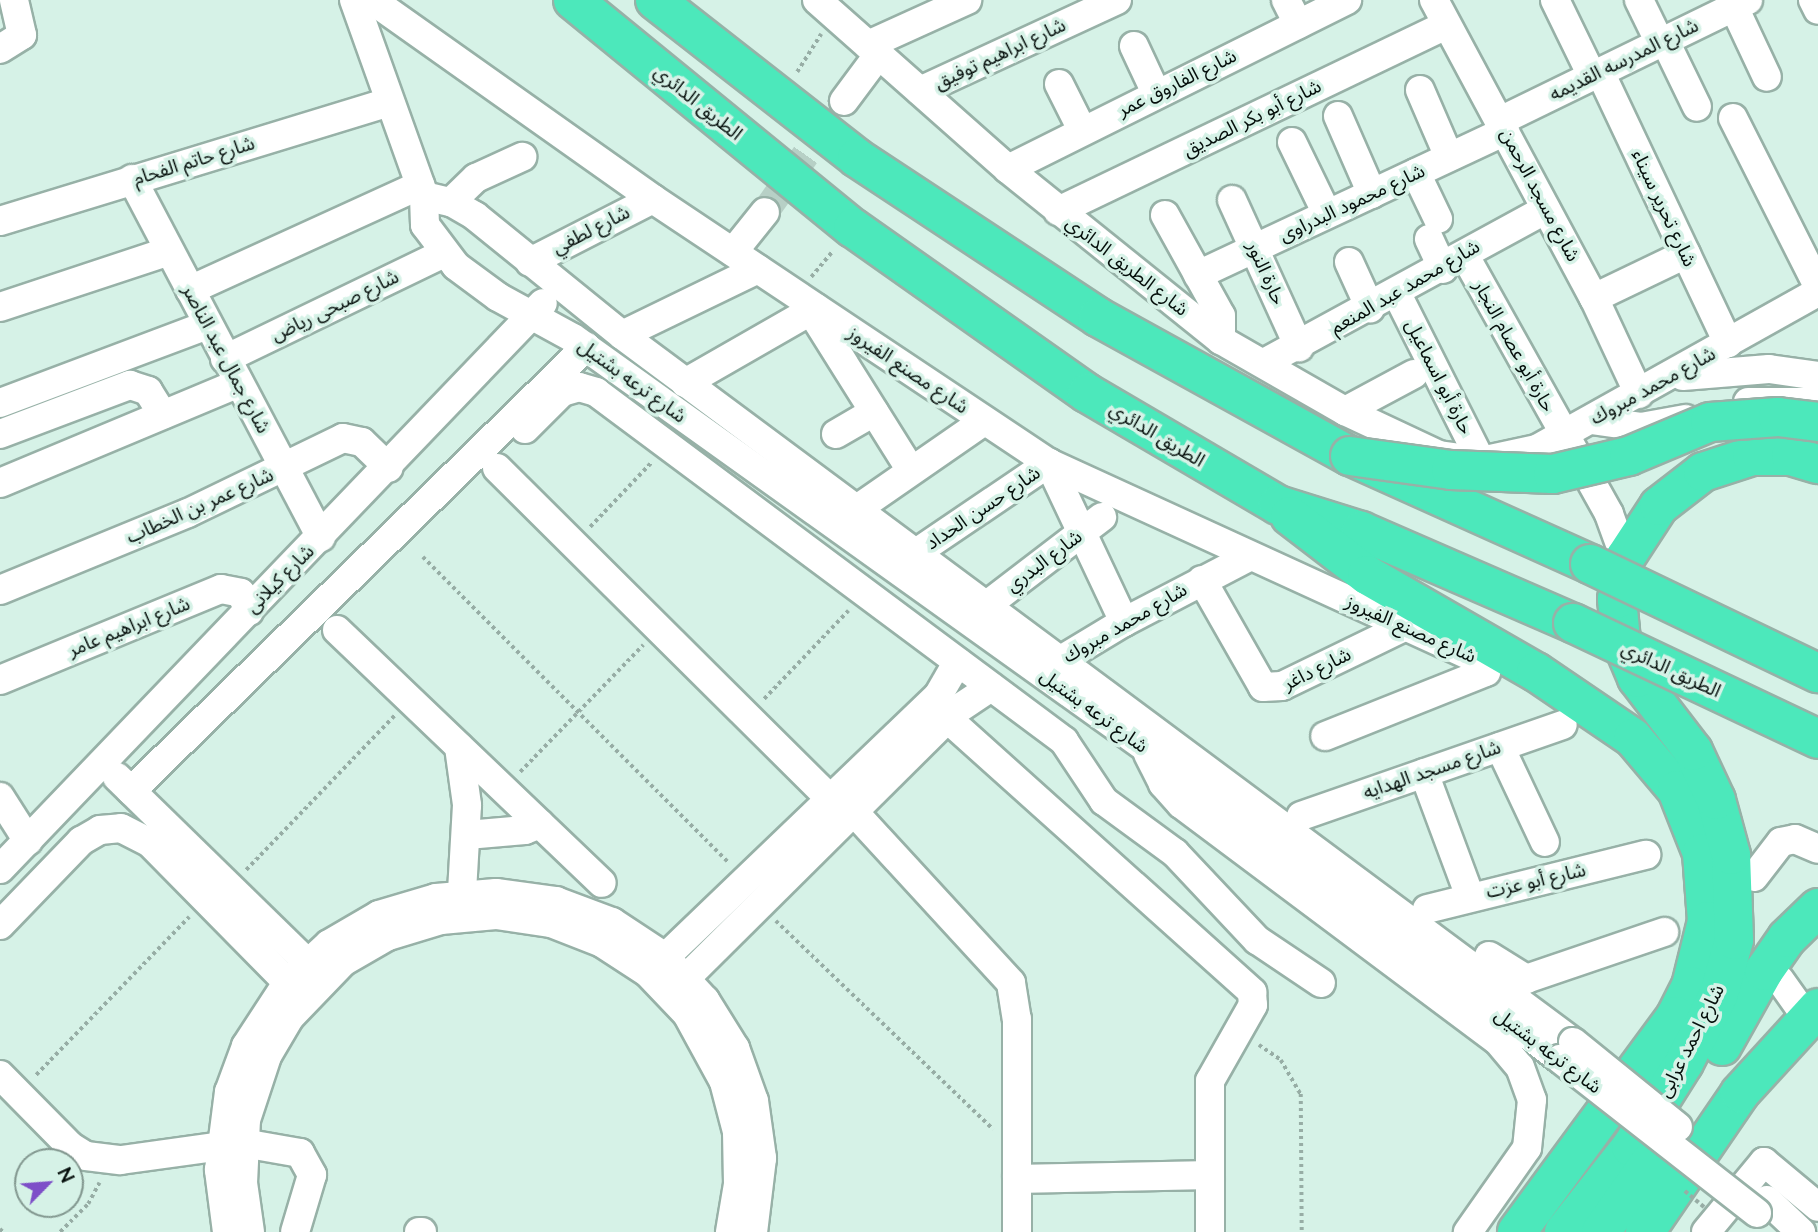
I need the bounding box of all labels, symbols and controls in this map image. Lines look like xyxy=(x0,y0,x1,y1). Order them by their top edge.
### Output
street label: شارع ابراهيم توفيق xyxy=(931,14,1069,94)
street label: شارع المدرسه القديمه xyxy=(1546,14,1702,106)
street label: شارع الفاروق عمر xyxy=(1114,44,1240,122)
street label: الطريق الدائري xyxy=(649,60,747,146)
street label: شارع أبو بكر الصديق xyxy=(1179,75,1325,161)
street label: شارع مسجد الرحمن xyxy=(1495,125,1585,265)
street label: شارع حاتم الفحام xyxy=(131,132,257,190)
street label: شارع تحرير سيناء xyxy=(1627,146,1701,270)
street label: شارع محمود البدراوى xyxy=(1276,159,1428,247)
street label: شارع لطفي xyxy=(548,201,634,259)
street label: شارع الطريق الدائري xyxy=(1061,211,1193,321)
street label: شارع محمد عبد المنعم xyxy=(1326,235,1484,339)
street label: حارة النور xyxy=(1242,238,1290,308)
street label: شارع صبحى رياض xyxy=(267,265,403,347)
street label: حارة أبو عصام النجار xyxy=(1468,276,1560,416)
street label: شارع جمال عبد الناصر xyxy=(177,281,275,437)
street label: حارة أبو اسماعيل xyxy=(1400,316,1478,438)
street label: شارع مصنع الفيروز xyxy=(843,321,973,419)
street label: شارع ترعه بشتيل xyxy=(574,334,690,428)
street label: شارع محمد مبروك xyxy=(1587,342,1719,430)
street label: الطريق الدائري xyxy=(1105,398,1209,472)
street label: شارع حسن الحداد xyxy=(921,461,1045,555)
street label: شارع عمر بن الخطاب xyxy=(123,463,277,549)
street label: شارع البدري xyxy=(1001,525,1087,597)
street label: شارع كيلانى xyxy=(241,540,319,618)
street label: شارع محمد مبروك xyxy=(1059,578,1191,668)
street label: شارع مصنع الفيروز xyxy=(1342,590,1480,668)
street label: شارع ابراهيم عامر xyxy=(65,592,193,662)
street label: الطريق الدائري xyxy=(1618,637,1724,703)
street label: شارع داغر xyxy=(1279,643,1355,695)
street label: شارع ترعه بشتيل xyxy=(1036,664,1152,758)
street label: شارع مسجد الهدايه xyxy=(1360,736,1504,804)
street label: شارع أبو عزت xyxy=(1484,858,1588,904)
street label: شارع احمد عرابى xyxy=(1653,981,1729,1101)
street label: شارع ترعه بشتيل xyxy=(1490,1003,1606,1099)
north arrow xyxy=(14,1148,84,1218)
text: N xyxy=(52,1163,80,1187)

